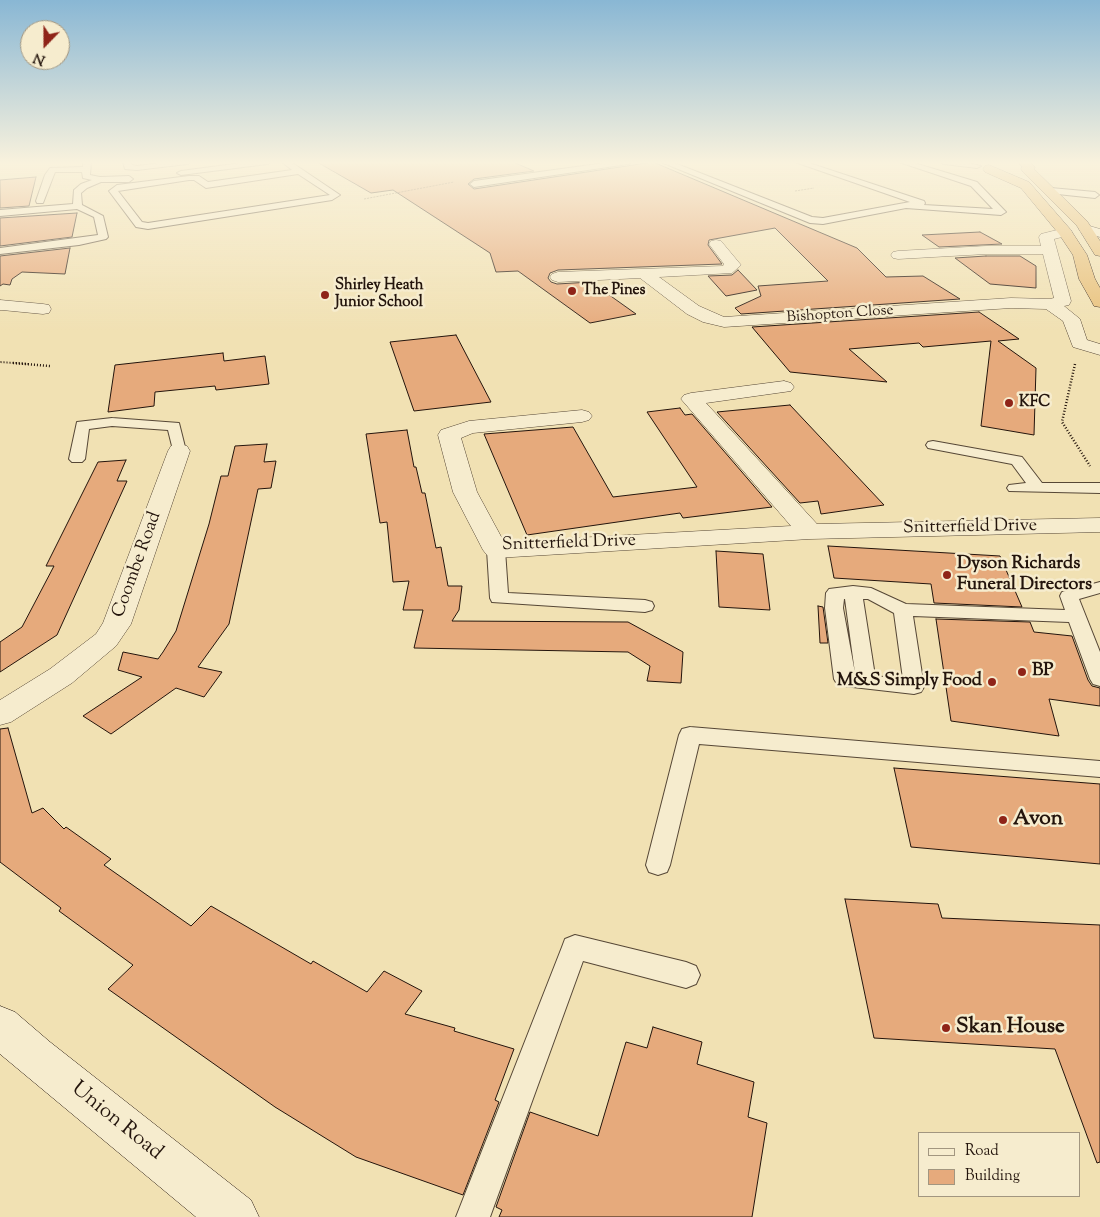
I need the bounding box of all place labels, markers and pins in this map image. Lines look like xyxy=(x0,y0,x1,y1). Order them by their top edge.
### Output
place label: Shirley Heath Junior School xyxy=(335,277,423,312)
place label: The Pines xyxy=(582,282,645,300)
marker: The Pines xyxy=(566,285,578,297)
marker: Shirley Heath Junior School xyxy=(319,289,331,301)
place label: KFC xyxy=(1019,394,1050,412)
marker: KFC xyxy=(1003,397,1015,409)
place label: Dyson Richards Funeral Directors xyxy=(957,554,1092,596)
marker: Dyson Richards Funeral Directors xyxy=(941,569,953,581)
place label: BP xyxy=(1032,661,1053,683)
marker: BP xyxy=(1016,666,1028,678)
place label: M&S Simply Food xyxy=(837,671,982,693)
marker: M&S Simply Food xyxy=(986,676,998,688)
place label: Avon xyxy=(1013,807,1063,833)
marker: Avon xyxy=(997,814,1009,826)
place label: Skan House xyxy=(956,1015,1065,1041)
marker: Skan House xyxy=(940,1022,952,1034)

